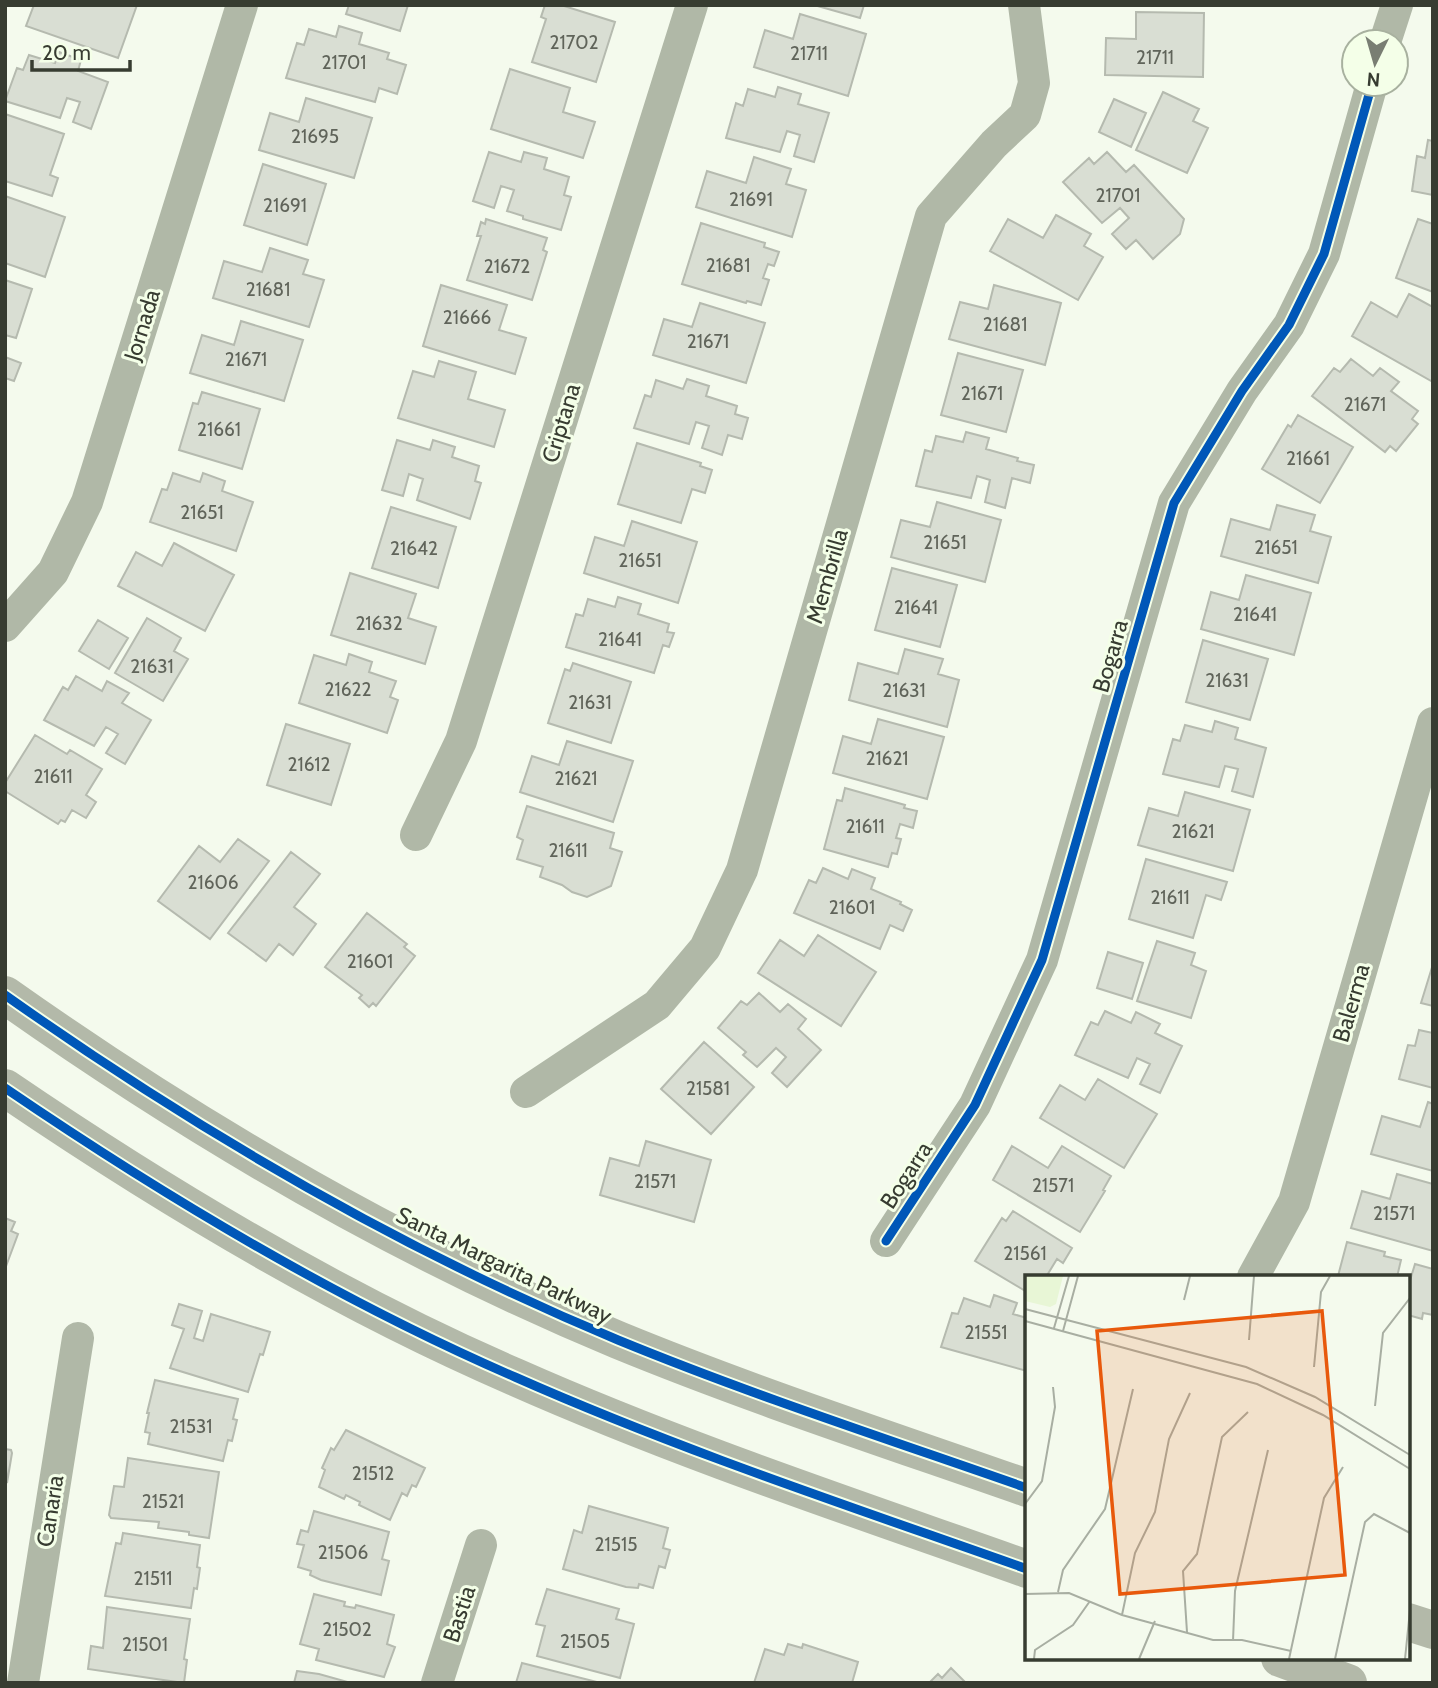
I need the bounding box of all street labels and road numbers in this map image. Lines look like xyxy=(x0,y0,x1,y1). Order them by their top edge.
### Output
street label: Jornada xyxy=(118,286,166,365)
street label: Criptana xyxy=(536,380,586,466)
street label: Membrilla xyxy=(800,525,854,627)
street label: Bogarra xyxy=(1086,616,1134,696)
street label: Balerma xyxy=(1326,961,1376,1045)
street label: Bogarra xyxy=(874,1136,938,1214)
street label: Santa Margarita Parkway xyxy=(392,1201,617,1330)
street label: Canaria xyxy=(31,1473,69,1549)
street label: Bastia xyxy=(437,1582,481,1646)

